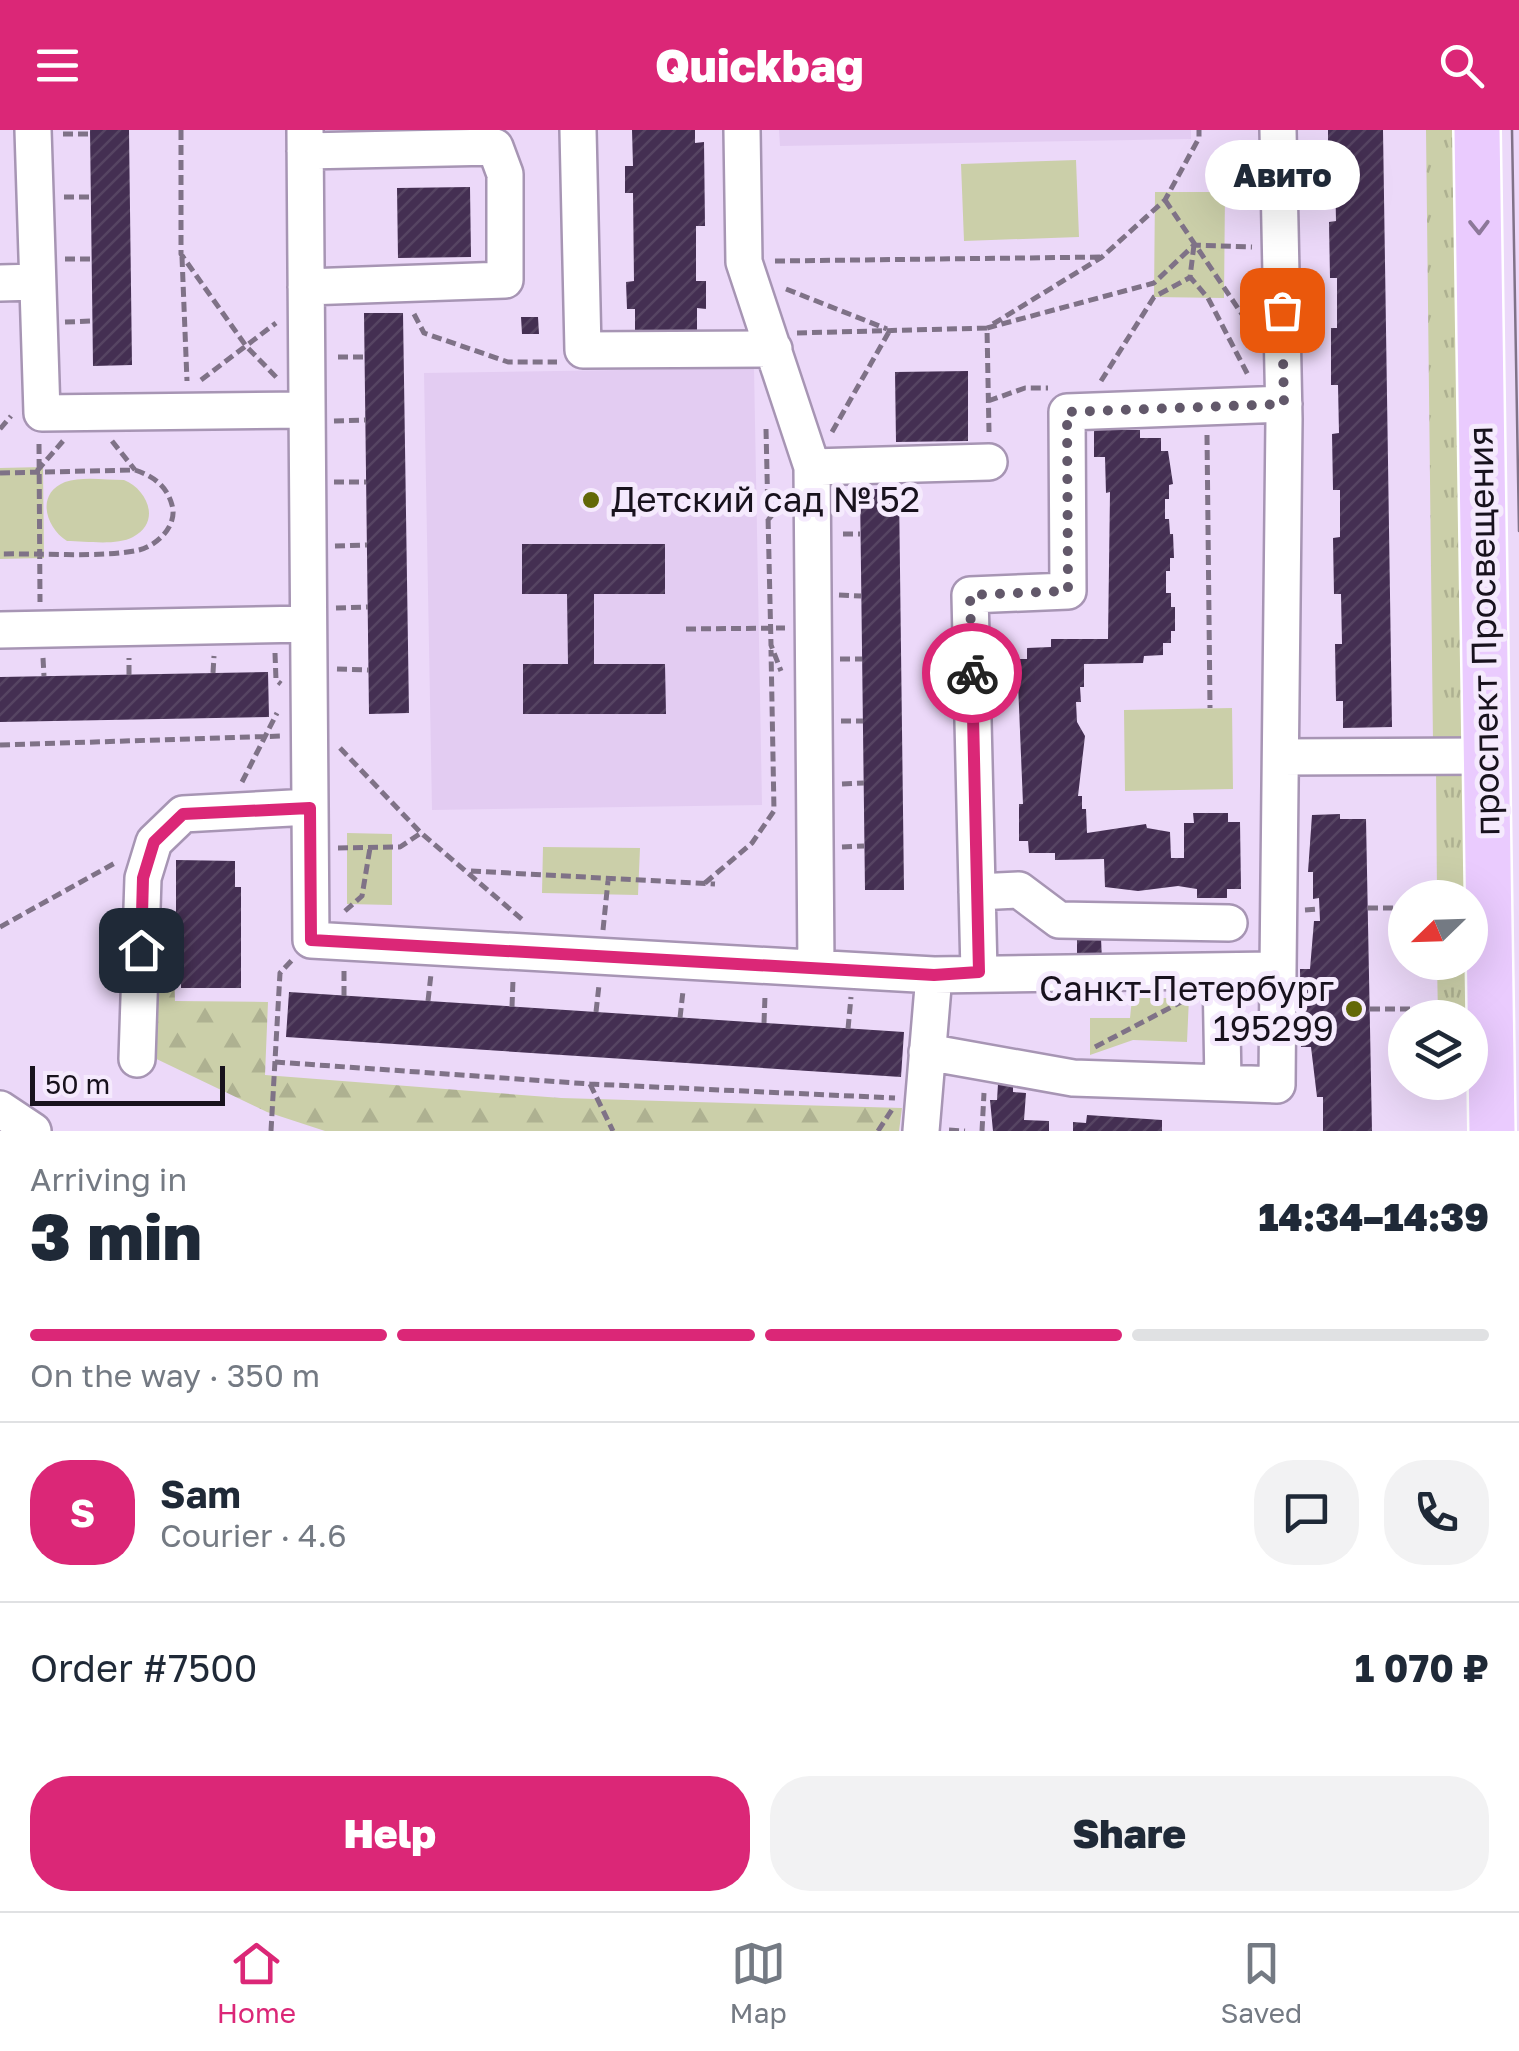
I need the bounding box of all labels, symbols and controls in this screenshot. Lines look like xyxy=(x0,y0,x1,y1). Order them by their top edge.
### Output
icon: menu xyxy=(30,38,85,93)
text: Quickbag xyxy=(655,38,864,92)
icon: search xyxy=(1434,38,1489,93)
callout: Авито xyxy=(1204,140,1360,210)
text: Авито xyxy=(1233,156,1332,194)
one-way arrow xyxy=(1468,220,1489,236)
pin xyxy=(1240,268,1325,353)
icon: bag xyxy=(1255,283,1310,338)
street label: проспект Просвещения xyxy=(1458,426,1508,836)
place label: Детский сад № 52 xyxy=(611,478,920,520)
marker: Детский сад № 52 xyxy=(580,489,602,511)
courier xyxy=(922,623,1022,723)
icon: bike xyxy=(945,646,1000,701)
north arrow xyxy=(1388,880,1488,980)
map controls xyxy=(1388,880,1488,1100)
pin xyxy=(99,908,184,993)
icon: home xyxy=(114,923,169,978)
place label: Санкт-Петербург 195299 xyxy=(1039,967,1334,1049)
marker: Санкт-Петербург 195299 xyxy=(1343,998,1365,1020)
button: layers xyxy=(1388,1000,1488,1100)
scale bar xyxy=(30,1061,225,1106)
text: 50 m xyxy=(45,1067,110,1100)
text: Arriving in xyxy=(30,1160,187,1198)
text: 14:34–14:39 xyxy=(1258,1194,1489,1239)
text: 3 min xyxy=(30,1196,202,1274)
text: On the way · 350 m xyxy=(30,1356,320,1394)
button: chat xyxy=(1254,1460,1359,1565)
button: phone xyxy=(1384,1460,1489,1565)
text: Sam xyxy=(160,1471,241,1516)
text: S xyxy=(70,1490,95,1535)
text: Courier · 4.6 xyxy=(160,1516,347,1554)
text: Order #7500 xyxy=(30,1645,257,1690)
text: 1 070 ₽ xyxy=(1355,1645,1489,1690)
button: Help xyxy=(30,1776,750,1891)
button: Share xyxy=(770,1776,1489,1891)
tab: Home xyxy=(217,1936,296,2029)
tab: Map xyxy=(730,1936,787,2029)
tab: Saved xyxy=(1220,1936,1302,2029)

